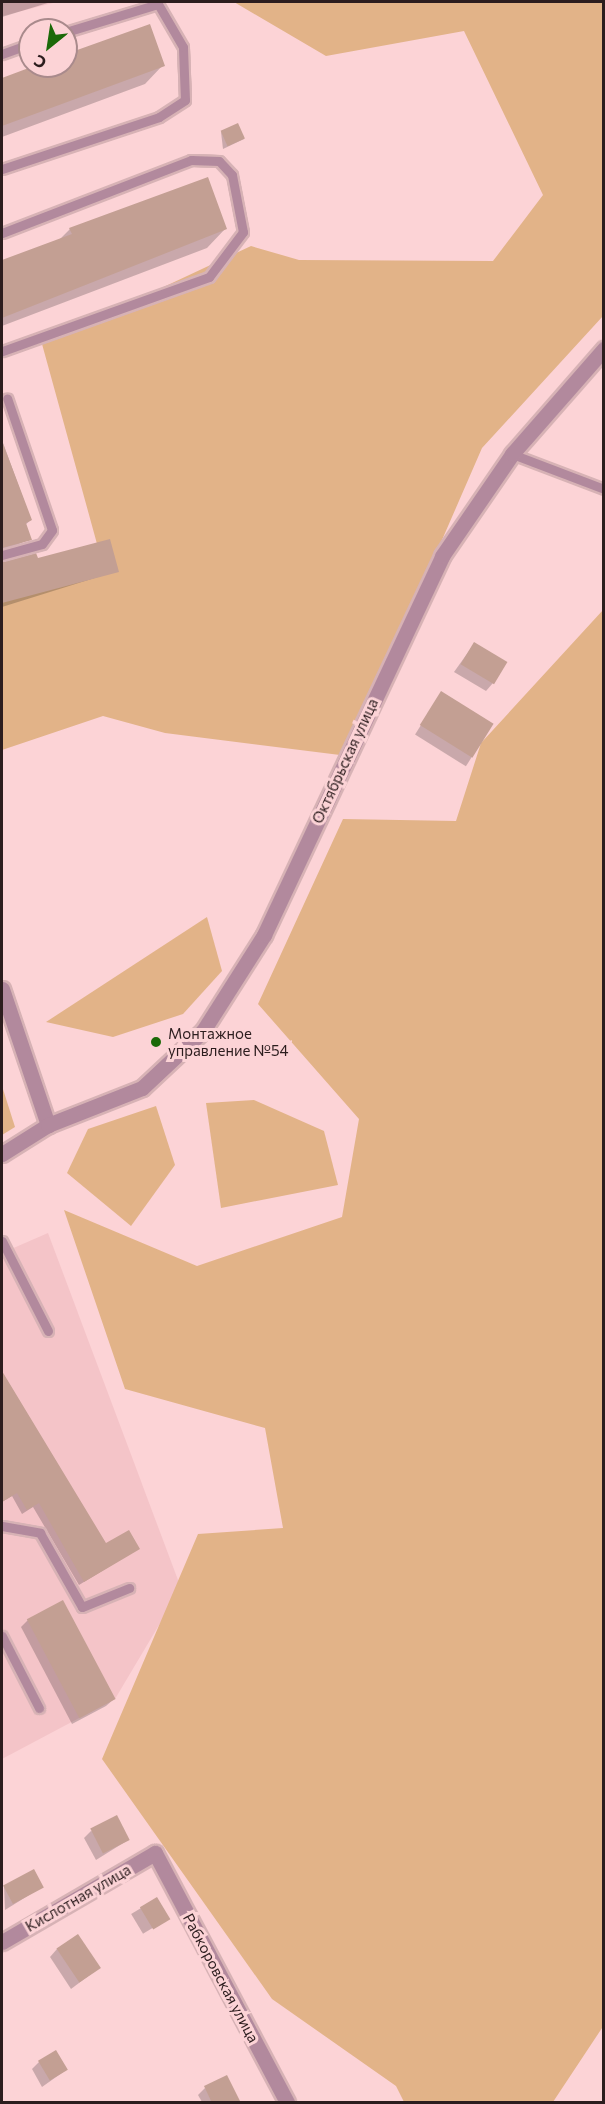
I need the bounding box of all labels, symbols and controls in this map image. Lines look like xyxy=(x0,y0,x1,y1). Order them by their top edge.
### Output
north arrow xyxy=(18,18,78,78)
text: С xyxy=(30,51,49,73)
street label: Октябрьская улица xyxy=(308,696,382,826)
place label: Монтажное управление №54 xyxy=(168,1024,289,1059)
marker: Монтажное управление №54 xyxy=(149,1035,163,1049)
street label: Кислотная улица xyxy=(22,1861,134,1935)
street label: Рабкоровская улица xyxy=(179,1910,263,2046)

